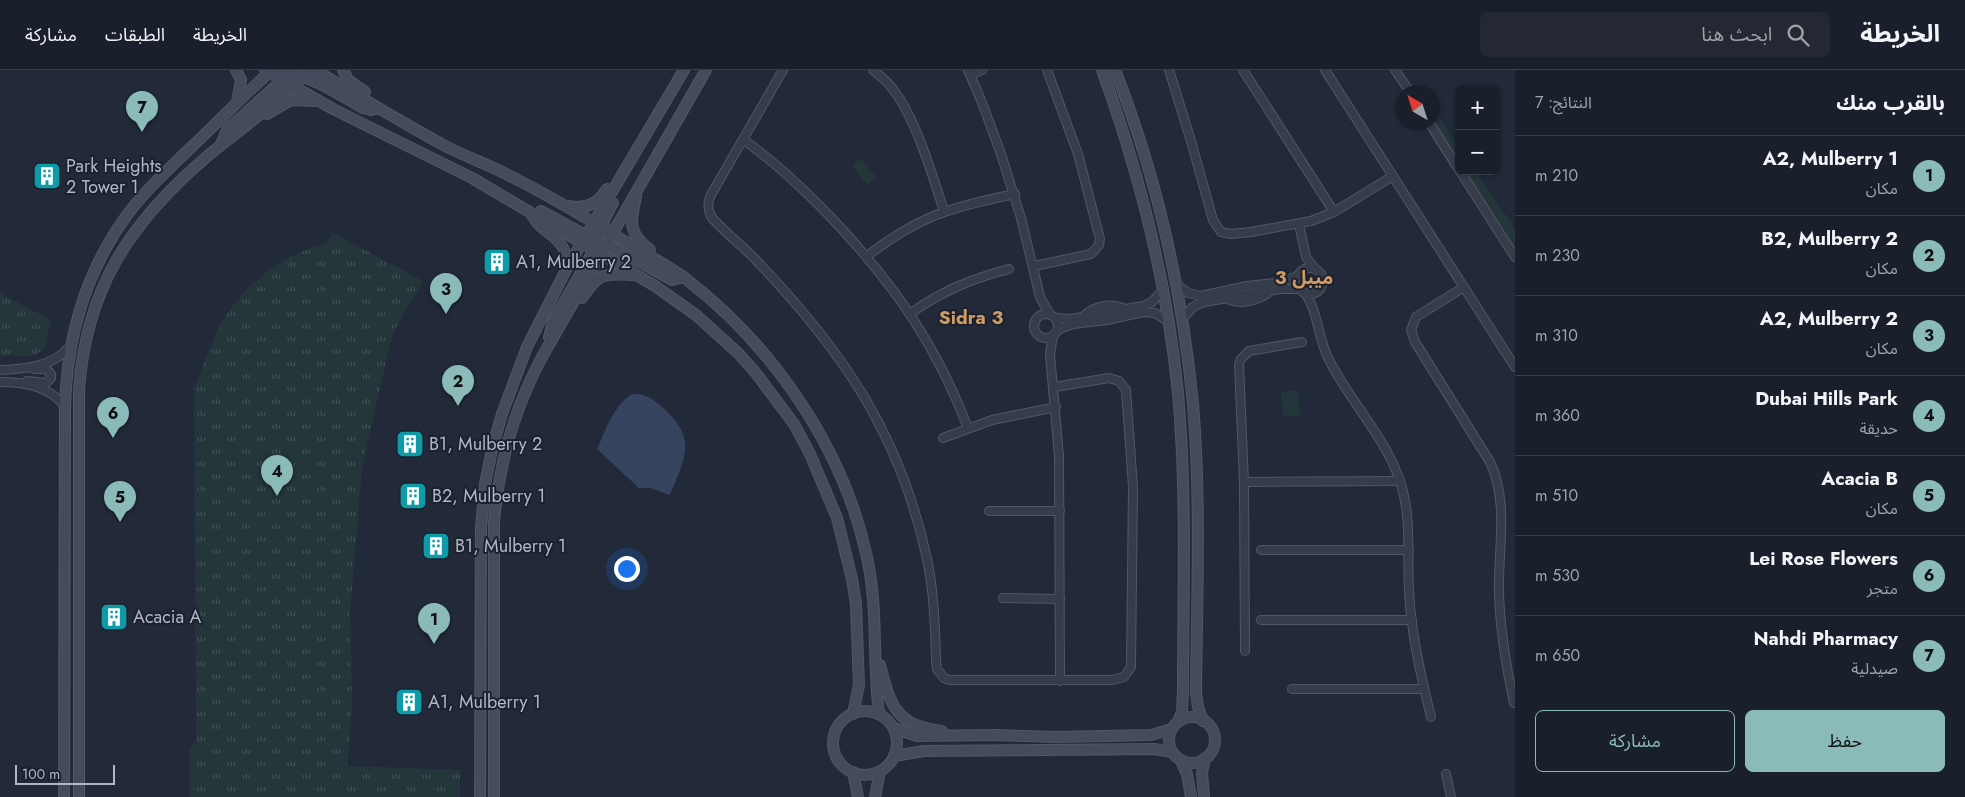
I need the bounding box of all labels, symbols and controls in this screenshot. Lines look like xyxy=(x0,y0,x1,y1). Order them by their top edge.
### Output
search box xyxy=(1480,12,1830,57)
text: الخريطة xyxy=(1860,16,1940,51)
text: ابحث هنا xyxy=(1701,21,1772,48)
icon: search xyxy=(1784,21,1812,49)
text: مشاركة xyxy=(25,22,77,48)
text: الطبقات xyxy=(105,22,165,48)
text: الخريطة xyxy=(193,22,247,48)
north arrow xyxy=(1395,85,1440,130)
map controls xyxy=(1455,85,1500,175)
button: + xyxy=(1455,85,1500,130)
text: بالقرب منك xyxy=(1836,88,1945,118)
pin: 7 xyxy=(126,91,158,132)
text: النتائج: 7 xyxy=(1535,91,1592,114)
button: − xyxy=(1455,130,1500,175)
text: A2, Mulberry 1 xyxy=(1763,145,1898,172)
place label: Park Heights 2 Tower 1 xyxy=(66,153,162,200)
building icon: Park Heights 2 Tower 1 xyxy=(32,161,62,191)
text: 210 m xyxy=(1535,164,1578,187)
text: 1 xyxy=(1925,164,1933,187)
text: مكان xyxy=(1866,177,1898,200)
text: B2, Mulberry 2 xyxy=(1761,225,1898,252)
text: 230 m xyxy=(1535,244,1580,267)
text: 2 xyxy=(1924,244,1934,267)
building icon: A1, Mulberry 2 xyxy=(482,247,512,277)
place label: A1, Mulberry 2 xyxy=(516,249,631,275)
text: مكان xyxy=(1866,257,1898,280)
district label: ميبل 3 xyxy=(1275,264,1333,291)
pin: 3 xyxy=(430,273,462,314)
district label: Sidra 3 xyxy=(939,304,1003,331)
text: A2, Mulberry 2 xyxy=(1760,305,1898,332)
text: 310 m xyxy=(1535,324,1578,347)
text: 3 xyxy=(1924,324,1934,347)
text: مكان xyxy=(1866,337,1898,360)
pin: 2 xyxy=(442,365,474,406)
text: Dubai Hills Park xyxy=(1755,385,1898,412)
pin: 6 xyxy=(97,397,129,438)
text: 360 m xyxy=(1535,404,1580,427)
text: 4 xyxy=(1923,404,1935,427)
text: حديقة xyxy=(1860,417,1898,440)
building icon: B1, Mulberry 2 xyxy=(395,429,425,459)
place label: B1, Mulberry 2 xyxy=(429,431,542,457)
pin: 4 xyxy=(261,455,293,496)
text: Acacia B xyxy=(1821,465,1898,492)
pin: 5 xyxy=(104,481,136,522)
building icon: B2, Mulberry 1 xyxy=(398,481,428,511)
place label: B2, Mulberry 1 xyxy=(432,483,545,509)
text: 510 m xyxy=(1535,484,1578,507)
text: 5 xyxy=(1924,484,1934,507)
text: مكان xyxy=(1866,497,1898,520)
building icon: B1, Mulberry 1 xyxy=(421,531,451,561)
place label: B1, Mulberry 1 xyxy=(455,533,566,559)
text: Lei Rose Flowers xyxy=(1749,545,1898,572)
your location xyxy=(614,556,640,582)
text: 530 m xyxy=(1535,564,1580,587)
text: 6 xyxy=(1924,564,1934,587)
text: متجر xyxy=(1867,577,1898,600)
building icon: Acacia A xyxy=(99,602,129,632)
pin: 1 xyxy=(418,603,450,644)
place label: Acacia A xyxy=(133,604,201,630)
text: Nahdi Pharmacy xyxy=(1753,625,1898,652)
text: 650 m xyxy=(1535,644,1580,667)
text: 7 xyxy=(1924,644,1934,667)
text: صيدلية xyxy=(1851,657,1898,680)
building icon: A1, Mulberry 1 xyxy=(394,687,424,717)
place label: A1, Mulberry 1 xyxy=(428,689,541,715)
button: مشاركة xyxy=(1535,710,1735,772)
button: حفظ xyxy=(1745,710,1945,772)
scale bar xyxy=(15,762,115,785)
text: 100 m xyxy=(22,764,60,784)

